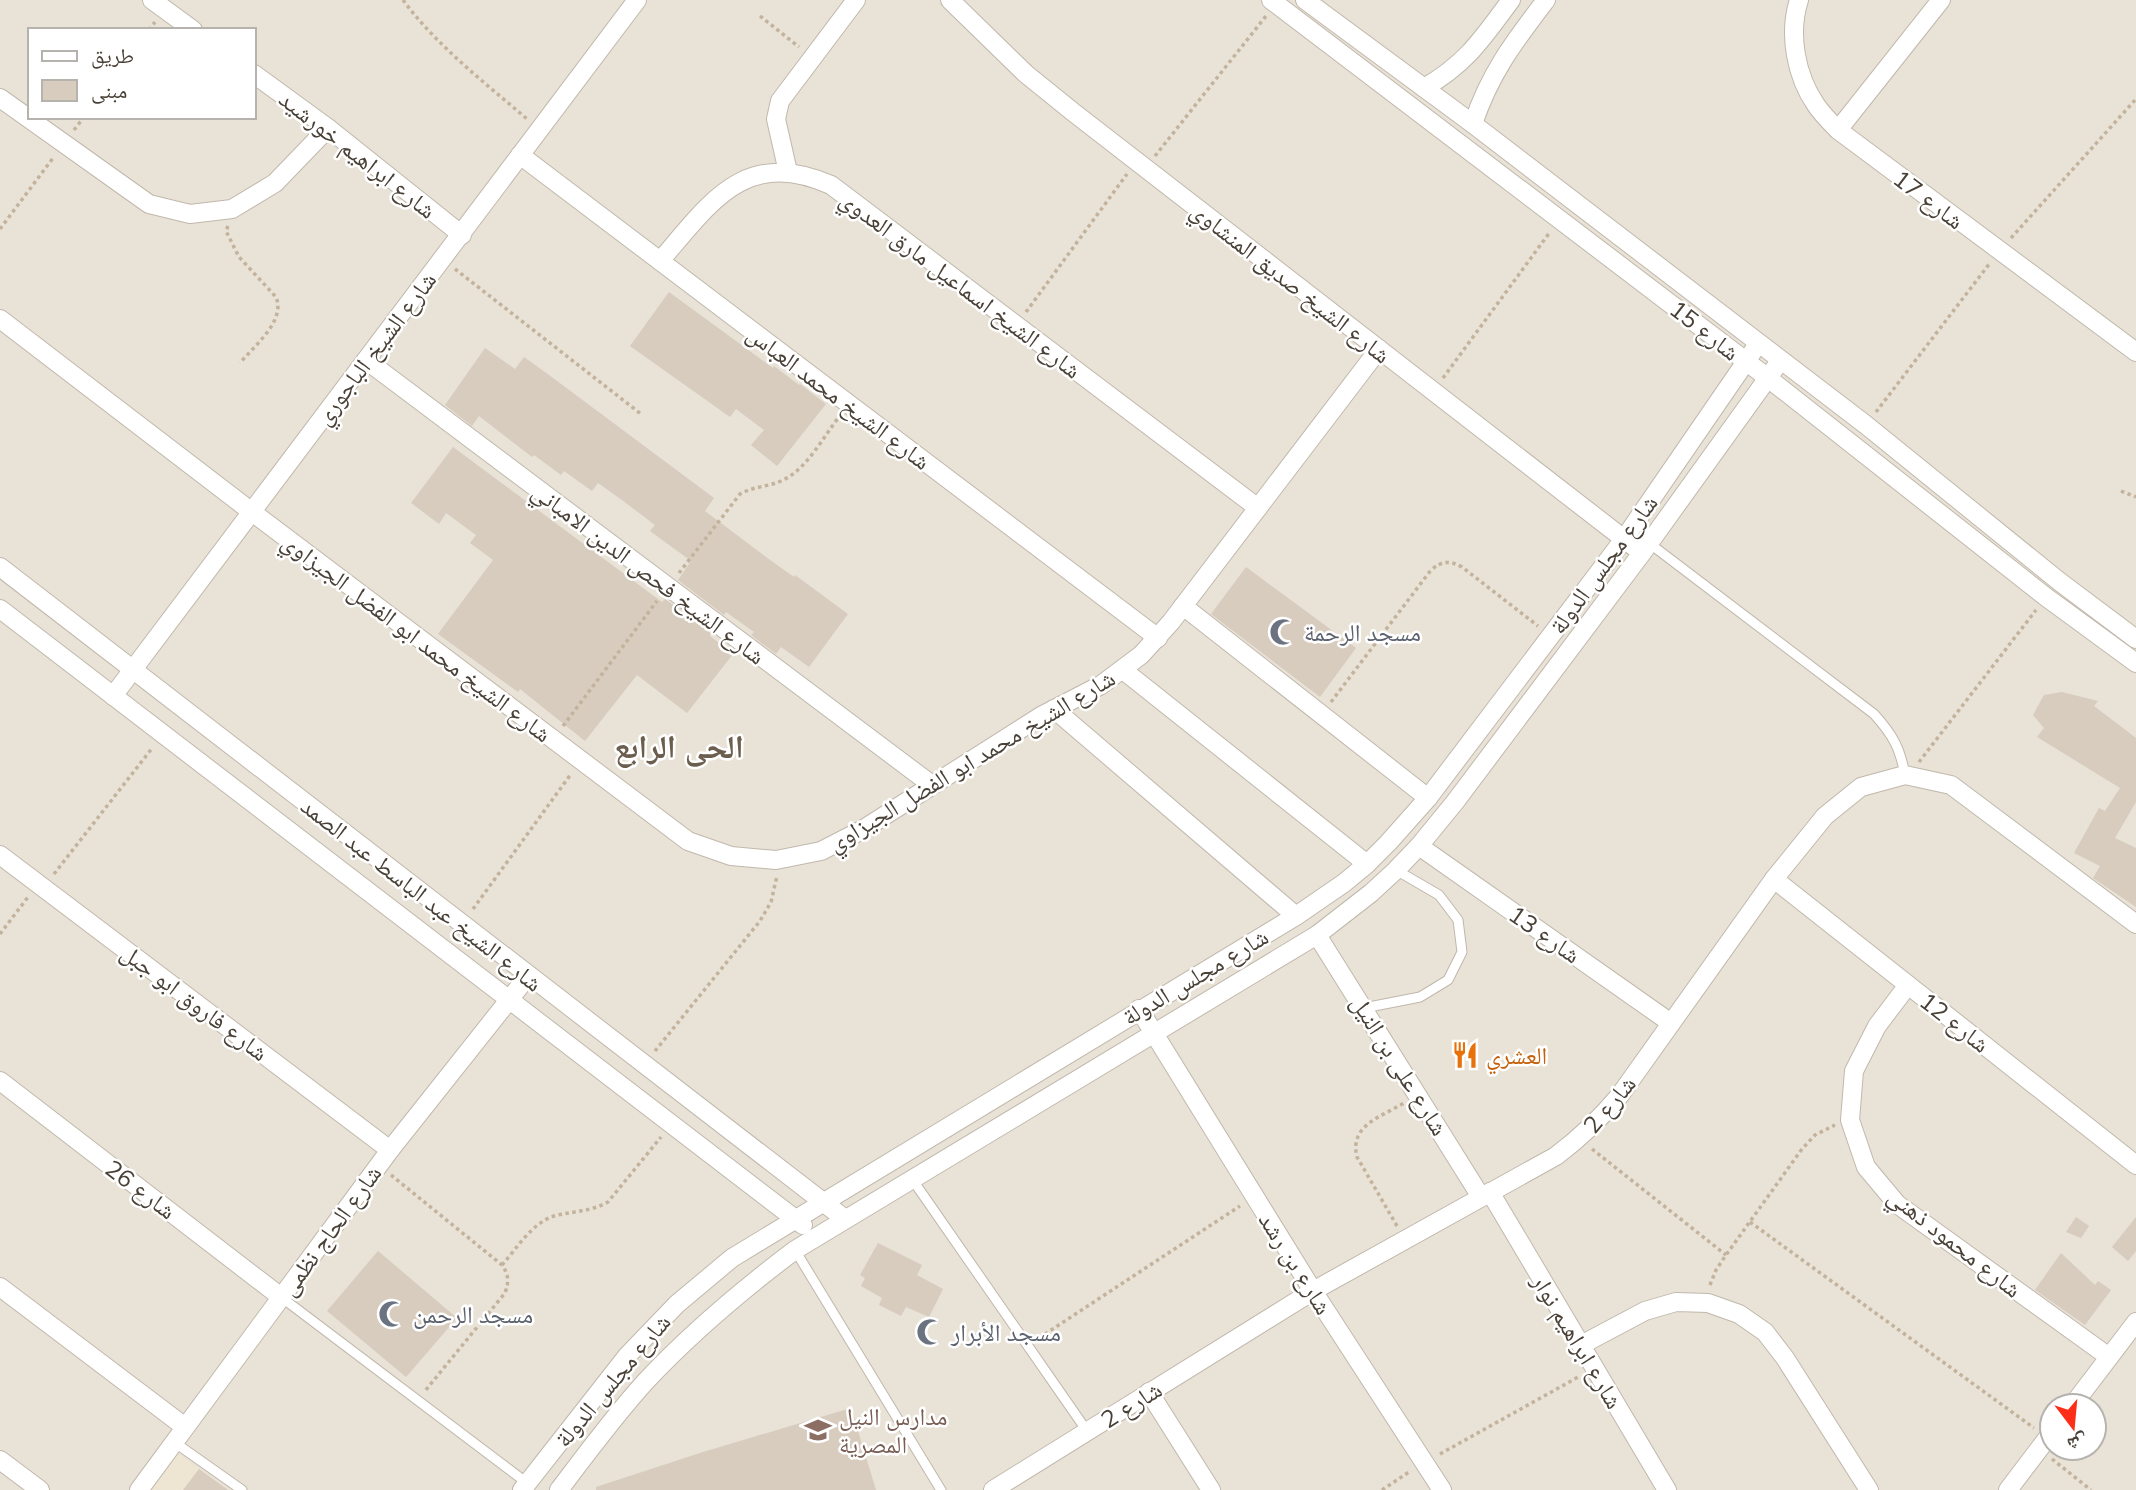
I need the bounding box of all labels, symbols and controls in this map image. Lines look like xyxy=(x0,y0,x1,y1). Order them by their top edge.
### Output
legend xyxy=(28,28,256,119)
text: طريق xyxy=(91,42,134,69)
text: مبنى xyxy=(91,77,127,104)
street label: شارع ابراهيم خورشيد xyxy=(272,83,442,226)
street label: شارع 17 xyxy=(1887,163,1970,236)
street label: شارع الشيخ اسماعيل مارق العدوي xyxy=(831,183,1088,389)
street label: شارع الشيخ صديق المنشاوي xyxy=(1182,195,1397,373)
street label: شارع الشيخ الباجوري xyxy=(308,266,446,434)
street label: شارع 15 xyxy=(1663,293,1746,367)
street label: شارع الشيخ محمد العباس xyxy=(741,318,937,477)
street label: شارع الشيخ فحص الدين الامباني xyxy=(523,476,772,675)
street label: شارع مجلس الدولة xyxy=(1542,489,1664,640)
street label: شارع الشيخ محمد ابو الفضل الجيزاوي xyxy=(273,526,558,752)
mosque icon: مسجد الرحمة xyxy=(1268,617,1298,647)
place label: مسجد الرحمة xyxy=(1304,617,1421,647)
street label: شارع الشيخ محمد ابو الفضل الجيزاوي xyxy=(822,662,1123,862)
district label: الحى الرابع xyxy=(614,726,744,768)
street label: شارع الشيخ عبد الباسط عبد الصمد xyxy=(295,790,549,998)
street label: شارع 13 xyxy=(1503,899,1587,970)
street label: شارع مجلس الدولة xyxy=(1117,921,1274,1032)
street label: شارع فاروق ابو جبل xyxy=(115,937,275,1068)
street label: شارع 12 xyxy=(1913,985,1996,1059)
street label: شارع على بن النيل xyxy=(1344,989,1455,1141)
restaurant icon: العشري xyxy=(1450,1040,1480,1070)
place label: العشري xyxy=(1486,1040,1547,1075)
street label: شارع 2 xyxy=(1576,1069,1643,1140)
street label: شارع 26 xyxy=(99,1153,182,1226)
street label: شارع الحاج نظمى xyxy=(272,1159,388,1302)
street label: شارع محمود ذهني xyxy=(1879,1180,2028,1308)
street label: شارع بن رشد xyxy=(1252,1206,1339,1320)
street label: شارع ابراهيم نوار xyxy=(1524,1267,1630,1415)
mosque icon: مسجد الرحمن xyxy=(377,1299,407,1329)
place label: مسجد الرحمن xyxy=(413,1299,533,1329)
street label: شارع مجلس الدولة xyxy=(548,1307,677,1453)
mosque icon: مسجد الأبرار xyxy=(915,1317,945,1347)
place label: مسجد الأبرار xyxy=(950,1317,1061,1347)
street label: شارع 2 xyxy=(1095,1374,1168,1435)
north arrow xyxy=(2038,1392,2108,1462)
place label: مدارس النيل المصرية xyxy=(839,1401,948,1459)
school or university icon: مدارس النيل المصرية xyxy=(803,1415,833,1445)
text: ش xyxy=(2065,1429,2091,1458)

